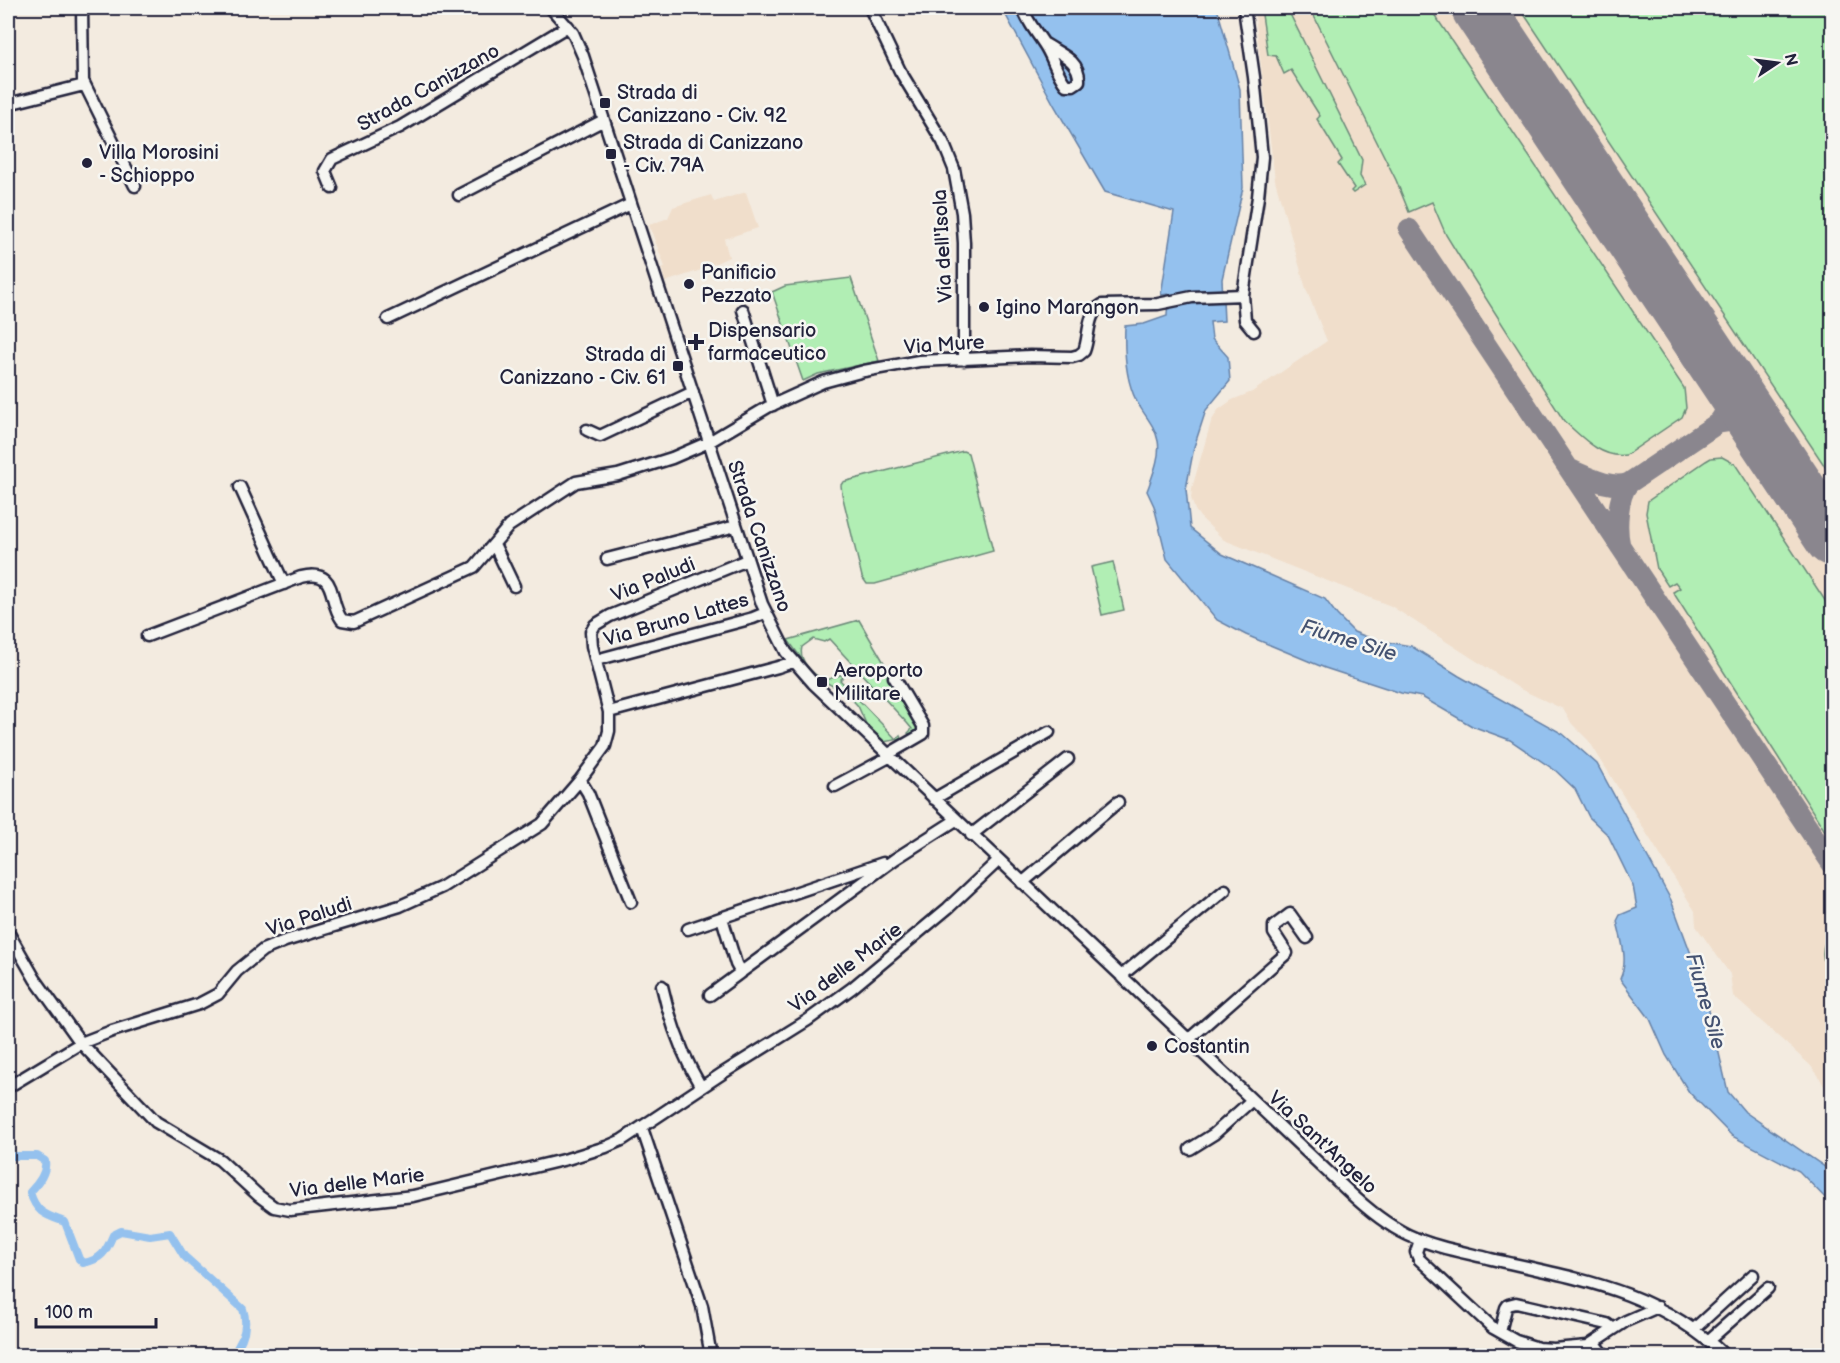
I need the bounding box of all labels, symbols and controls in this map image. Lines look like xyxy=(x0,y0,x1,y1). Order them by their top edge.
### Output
north arrow xyxy=(1747,33,1807,93)
street label: Strada Canizzano xyxy=(353,39,504,137)
text: N xyxy=(1780,52,1801,68)
place label: Strada di Canizzano - Civ. 92 xyxy=(617,81,787,128)
marker: Strada di Canizzano - Civ. 92 xyxy=(598,96,612,110)
place label: Strada di Canizzano - Civ. 79A xyxy=(623,131,803,178)
place label: Villa Morosini - Schioppo xyxy=(99,141,219,188)
marker: Strada di Canizzano - Civ. 79A xyxy=(604,147,618,161)
marker: Villa Morosini - Schioppo xyxy=(80,156,94,170)
street label: Via dell'Isola xyxy=(928,189,958,303)
place label: Panificio Pezzato xyxy=(701,261,776,308)
marker: Panificio Pezzato xyxy=(682,277,696,291)
place label: Igino Marangon xyxy=(996,296,1139,320)
marker: Igino Marangon xyxy=(977,300,991,314)
place label: Dispensario farmaceutico xyxy=(708,319,826,366)
street label: Via Mure xyxy=(903,330,985,360)
marker: Dispensario farmaceutico xyxy=(689,335,703,349)
place label: Strada di Canizzano - Civ. 61 xyxy=(499,343,666,390)
marker: Strada di Canizzano - Civ. 61 xyxy=(671,359,685,373)
street label: Strada Canizzano xyxy=(722,457,796,615)
street label: Via Paludi xyxy=(608,552,699,608)
street label: Via Bruno Lattes xyxy=(601,588,752,652)
water label: Fiume Sile xyxy=(1298,614,1400,667)
place label: Aeroporto Militare xyxy=(834,659,923,706)
marker: Aeroporto Militare xyxy=(815,675,829,689)
street label: Via Paludi xyxy=(263,892,355,942)
street label: Via delle Marie xyxy=(784,917,907,1018)
water label: Fiume Sile xyxy=(1680,950,1731,1052)
place label: Costantin xyxy=(1164,1035,1250,1059)
marker: Costantin xyxy=(1145,1039,1159,1053)
street label: Via Sant'Angelo xyxy=(1263,1086,1382,1199)
street label: Via delle Marie xyxy=(288,1163,426,1203)
scale bar xyxy=(36,1291,156,1329)
text: 100 m xyxy=(45,1302,93,1323)

